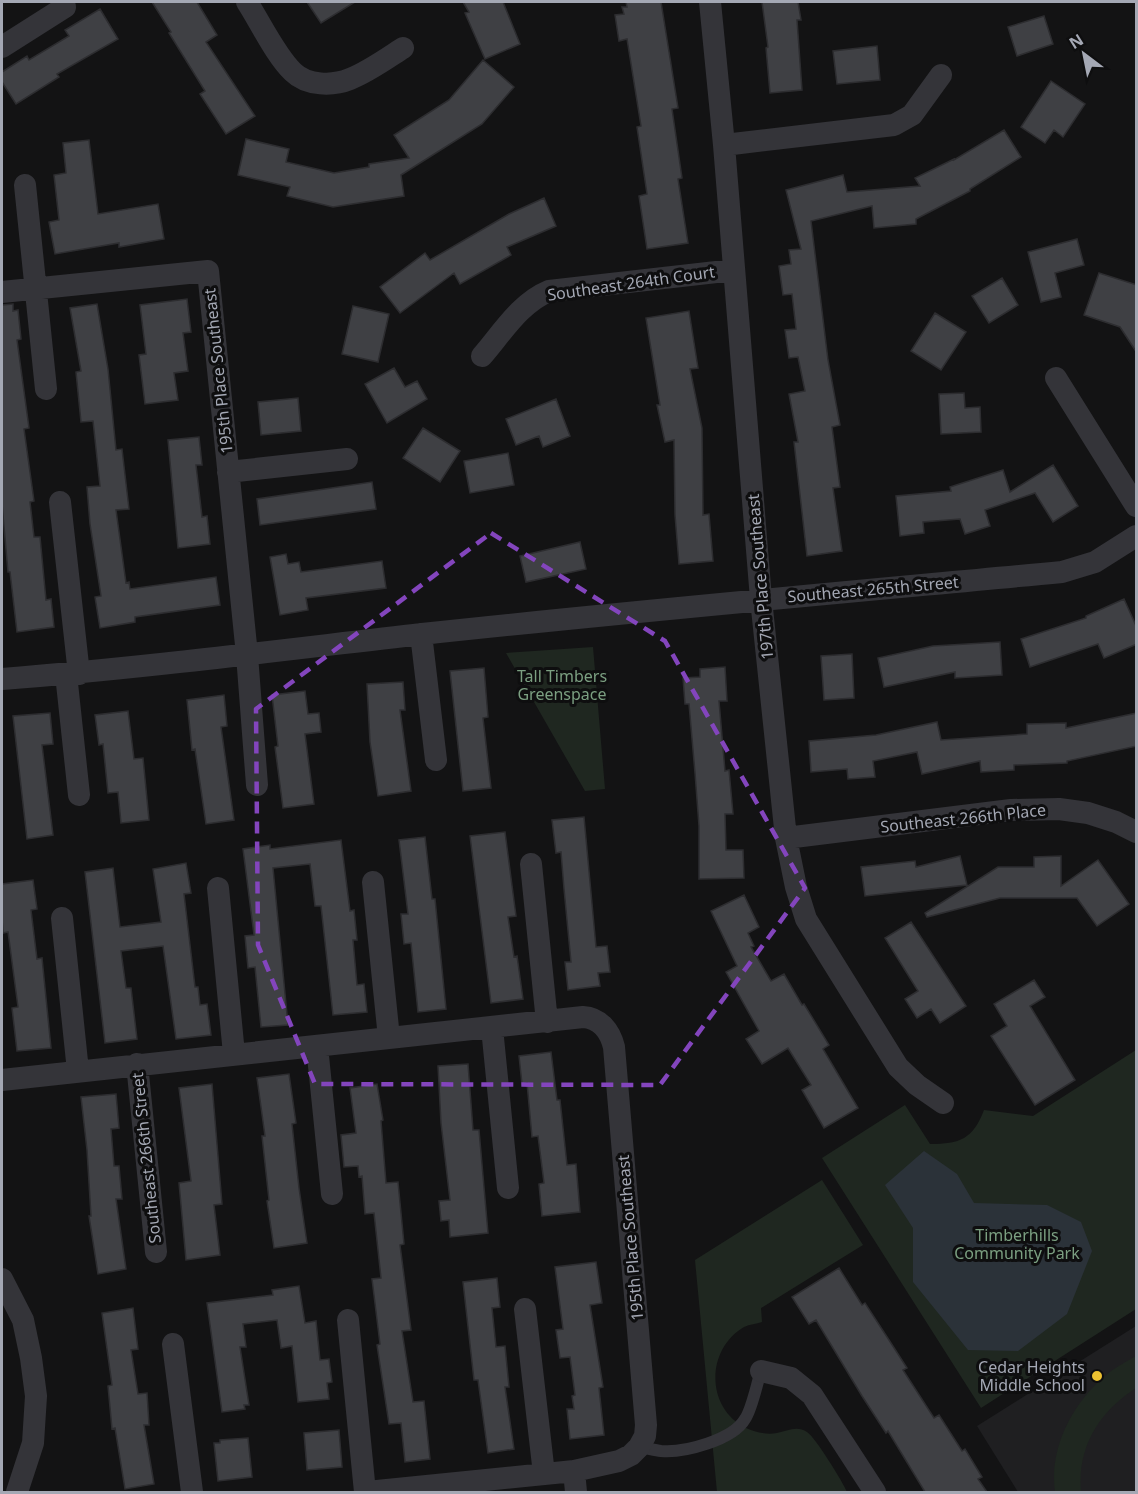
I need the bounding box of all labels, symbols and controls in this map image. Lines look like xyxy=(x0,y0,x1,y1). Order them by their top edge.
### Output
north arrow xyxy=(1054,24,1114,84)
text: N xyxy=(1065,29,1087,54)
street label: Southeast 264th Court xyxy=(546,260,716,306)
street label: 195th Place Southeast xyxy=(198,287,238,455)
street label: 197th Place Southeast xyxy=(742,493,778,661)
street label: Southeast 265th Street xyxy=(787,571,960,607)
park label: Tall Timbers Greenspace xyxy=(517,665,607,705)
street label: Southeast 266th Place xyxy=(879,798,1047,838)
street label: Southeast 266th Street xyxy=(126,1071,166,1244)
street label: 195th Place Southeast xyxy=(612,1154,648,1322)
park label: Timberhills Community Park xyxy=(954,1224,1080,1264)
place label: Cedar Heights Middle School xyxy=(978,1356,1085,1396)
marker: Cedar Heights Middle School xyxy=(1090,1369,1104,1383)

